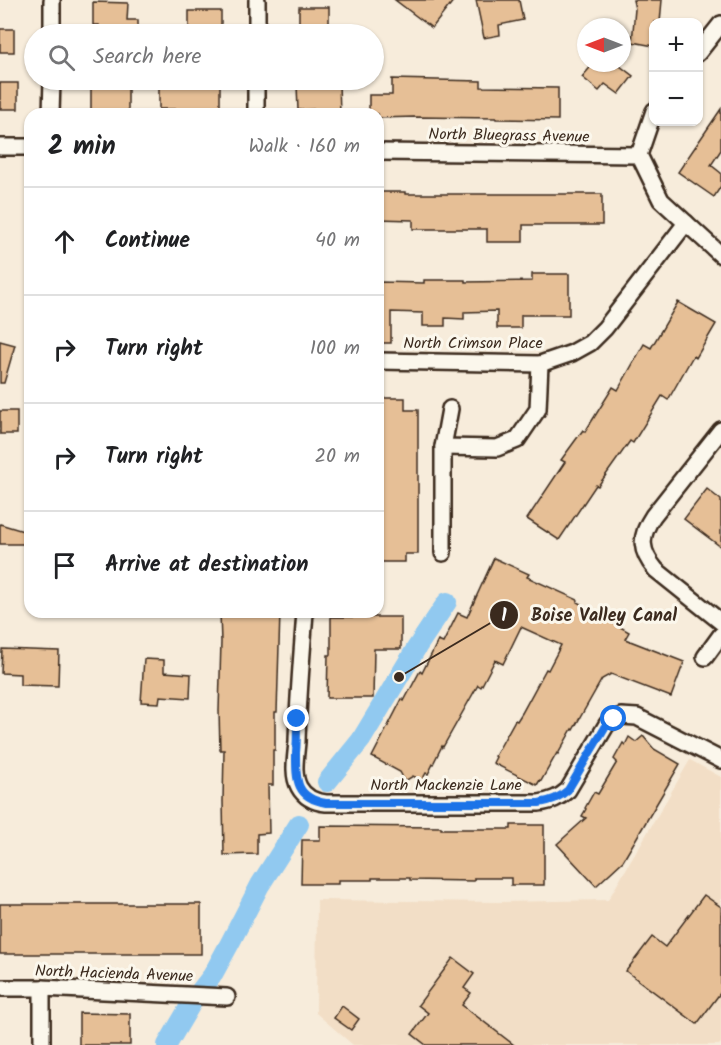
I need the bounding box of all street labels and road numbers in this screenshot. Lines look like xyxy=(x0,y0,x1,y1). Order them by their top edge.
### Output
street label: North Bluegrass Avenue xyxy=(428,122,590,150)
street label: North Crimson Place xyxy=(403,331,543,356)
street label: North Mackenzie Lane xyxy=(370,773,522,798)
street label: North Hacienda Avenue xyxy=(34,959,194,989)

